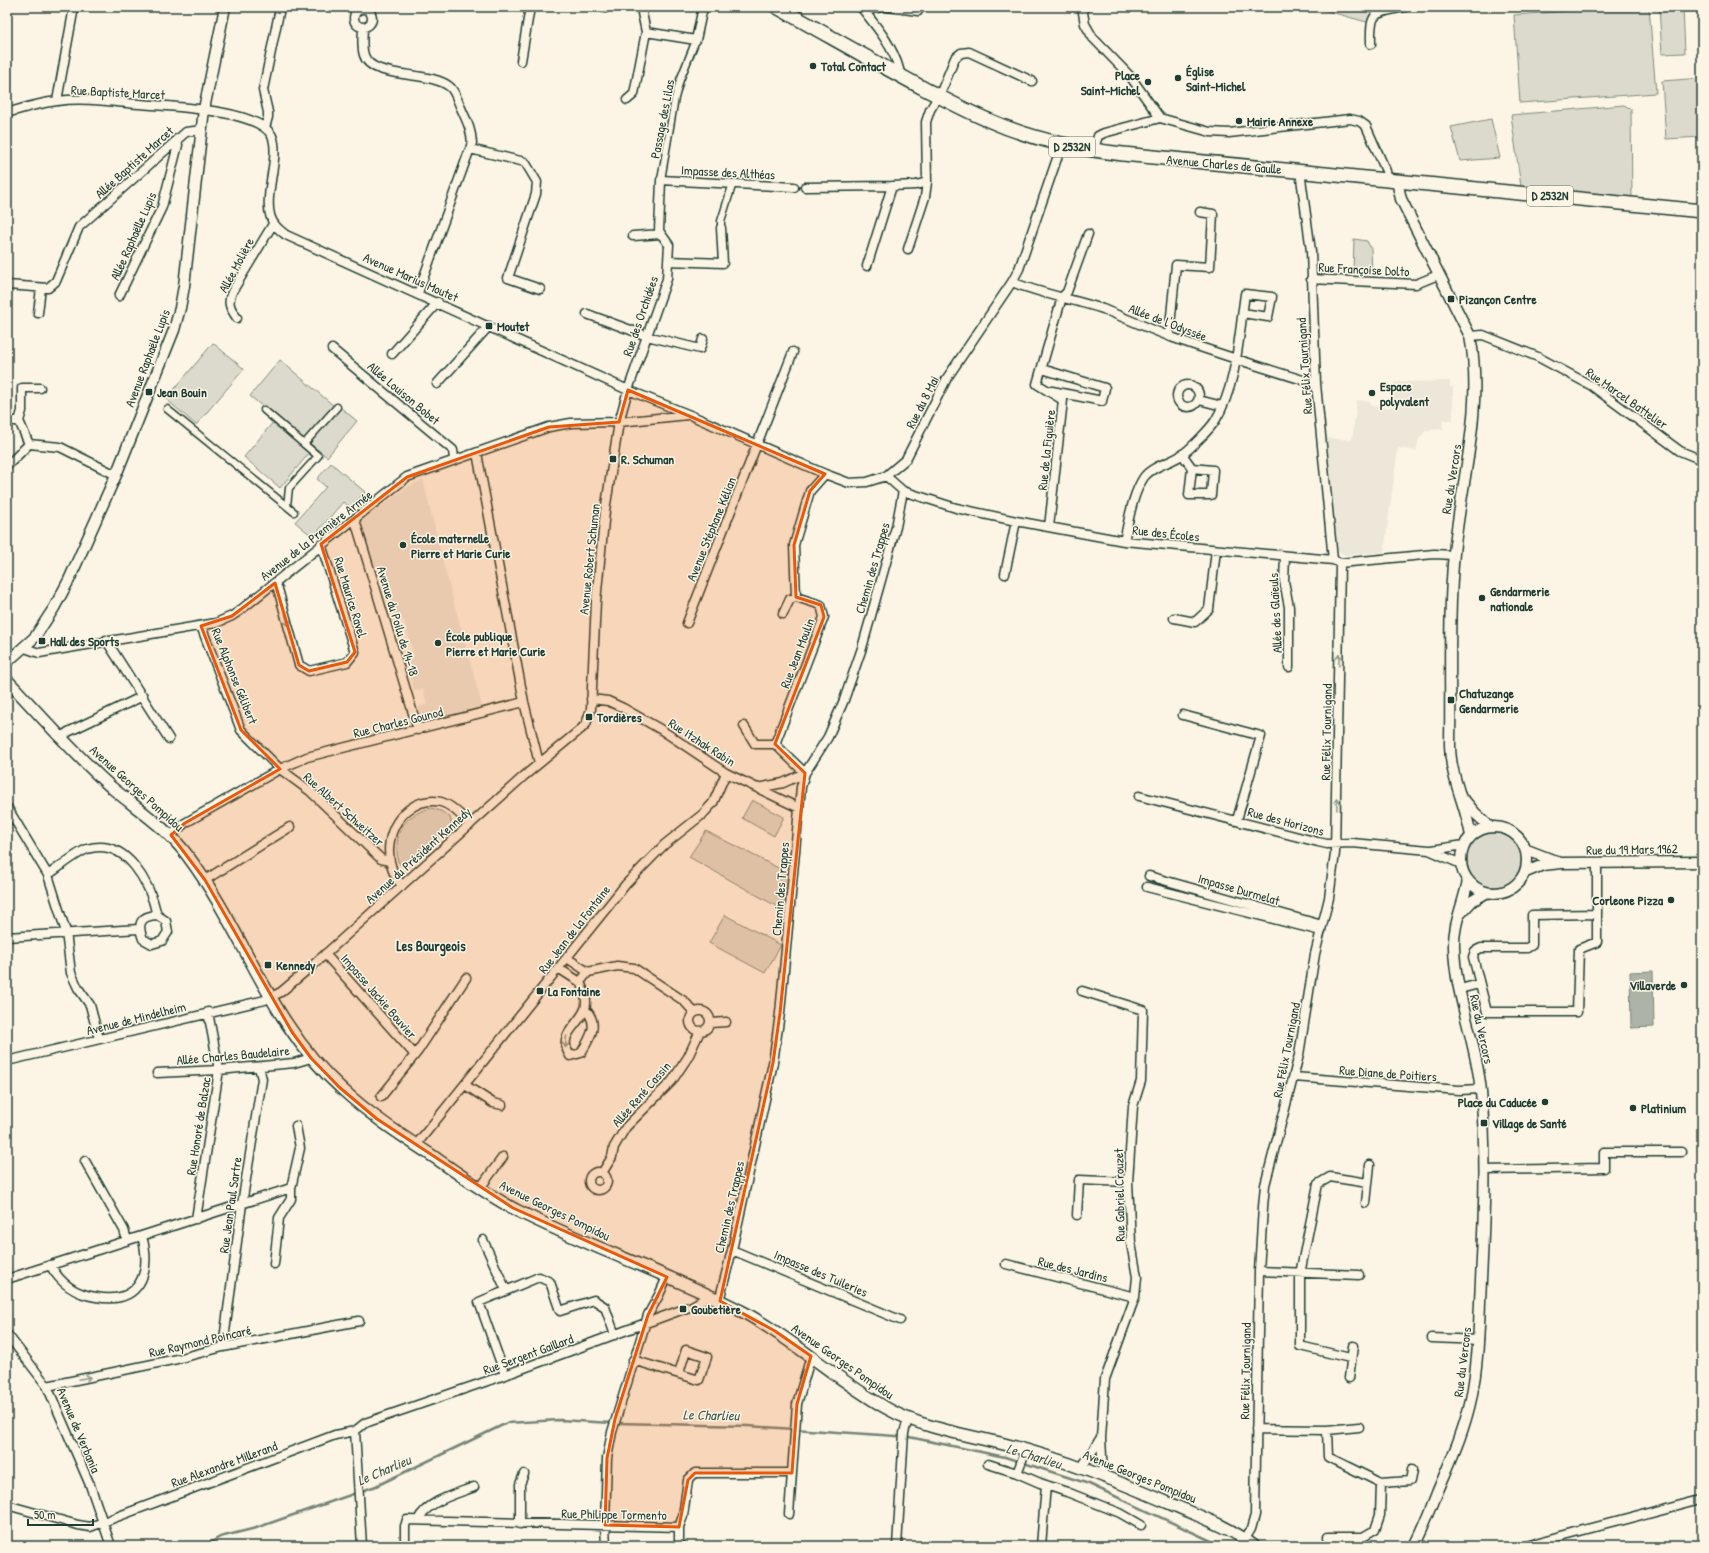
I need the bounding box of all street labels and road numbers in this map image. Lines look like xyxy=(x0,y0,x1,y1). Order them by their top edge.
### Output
street label: Passage des Lilas xyxy=(646,78,678,160)
street label: Rue Baptiste Marcet xyxy=(71,81,166,103)
street label: Allée Baptiste Marcet xyxy=(91,121,178,202)
road number: D 2532N xyxy=(1049,137,1095,157)
street label: Avenue Charles de Gaulle xyxy=(1166,150,1282,178)
street label: Impasse des Althéas xyxy=(681,161,775,183)
road number: D 2532N xyxy=(1527,186,1573,206)
street label: Allée Raphaëlle Lupis xyxy=(105,189,161,283)
street label: Allée Molière xyxy=(214,234,258,296)
street label: Avenue Marius Moutet xyxy=(361,248,462,306)
street label: Rue Françoise Dolto xyxy=(1318,258,1410,280)
street label: Rue des Orchidées xyxy=(618,274,662,358)
street label: Allée de l'Odyssée xyxy=(1126,299,1210,345)
street label: Avenue Raphaële Lupis xyxy=(120,307,174,409)
street label: Rue Félix Tournigand xyxy=(1292,317,1316,415)
street label: Allée Louison Bobet xyxy=(364,357,444,429)
street label: Rue Marcel Battelier xyxy=(1582,363,1672,433)
street label: Rue du 8 Mai xyxy=(901,373,943,431)
street label: Rue de la Figuière xyxy=(1033,409,1059,491)
street label: Rue du Vercors xyxy=(1437,443,1465,515)
street label: Avenue Stéphane Kélian xyxy=(682,474,740,584)
street label: Avenue de la Première Armée xyxy=(256,485,376,585)
street label: Avenue Robert Schuman xyxy=(574,502,604,615)
street label: Chemin des Trappes xyxy=(850,520,894,616)
street label: Rue des Écoles xyxy=(1132,521,1200,545)
street label: Rue Maurice Ravel xyxy=(330,555,372,640)
street label: Avenue du Poilu de 14-18 xyxy=(373,564,423,678)
street label: Allée des Glaïeuls xyxy=(1264,573,1286,653)
street label: Rue Jean Moulin xyxy=(775,615,819,691)
street label: Rue Alphonse Gélibert xyxy=(208,625,263,727)
street label: Rue Félix Tournigand xyxy=(1316,684,1336,780)
street label: Rue Charles Gounod xyxy=(351,702,445,742)
street label: Rue Itzhak Rabin xyxy=(665,714,739,770)
street label: Avenue Georges Pompidou xyxy=(86,741,188,835)
street label: Rue Albert Schweitzer xyxy=(300,768,388,850)
street label: Avenue du Président Kennedy xyxy=(361,802,475,907)
street label: Rue des Horizons xyxy=(1246,802,1326,840)
street label: Rue du 19 Mars 1962 xyxy=(1586,839,1678,859)
street label: Chemin des Trappes xyxy=(767,841,793,937)
street label: Impasse Durmelat xyxy=(1196,869,1282,909)
street label: Rue Jean de la Fontaine xyxy=(534,881,614,977)
street label: Impasse Jackie Bouvier xyxy=(337,950,421,1042)
street label: Rue du Vercors xyxy=(1466,993,1498,1065)
street label: Avenue de Mindelheim xyxy=(84,997,188,1039)
street label: Rue Félix Tournigand xyxy=(1268,1001,1304,1099)
street label: Allée Charles Baudelaire xyxy=(176,1041,290,1069)
street label: Allée René Cassin xyxy=(607,1057,675,1131)
street label: Rue Diane de Poitiers xyxy=(1339,1061,1437,1085)
street label: Rue Honoré de Balzac xyxy=(181,1076,215,1176)
street label: Rue Gabriel Crouzet xyxy=(1109,1148,1129,1242)
street label: Rue Jean Paul Sartre xyxy=(214,1156,246,1254)
street label: Chemin des Trappes xyxy=(710,1159,748,1255)
street label: Avenue Georges Pompidou xyxy=(497,1175,613,1245)
street label: Impasse des Tuileries xyxy=(772,1245,870,1301)
street label: Rue des Jardins xyxy=(1036,1252,1110,1286)
street label: Avenue Georges Pompidou xyxy=(788,1319,898,1403)
street label: Rue Raymond Poincaré xyxy=(147,1320,253,1362)
street label: Rue Félix Tournigand xyxy=(1235,1323,1255,1419)
street label: Rue du Vercors xyxy=(1449,1326,1475,1398)
street label: Rue Sergent Gaillard xyxy=(480,1329,576,1379)
street label: Avenue de Verbania xyxy=(53,1385,105,1475)
street label: Rue Alexandre Millerand xyxy=(168,1436,280,1492)
street label: Avenue Georges Pompidou xyxy=(1081,1445,1199,1507)
street label: Rue Philippe Tormento xyxy=(561,1504,667,1524)

